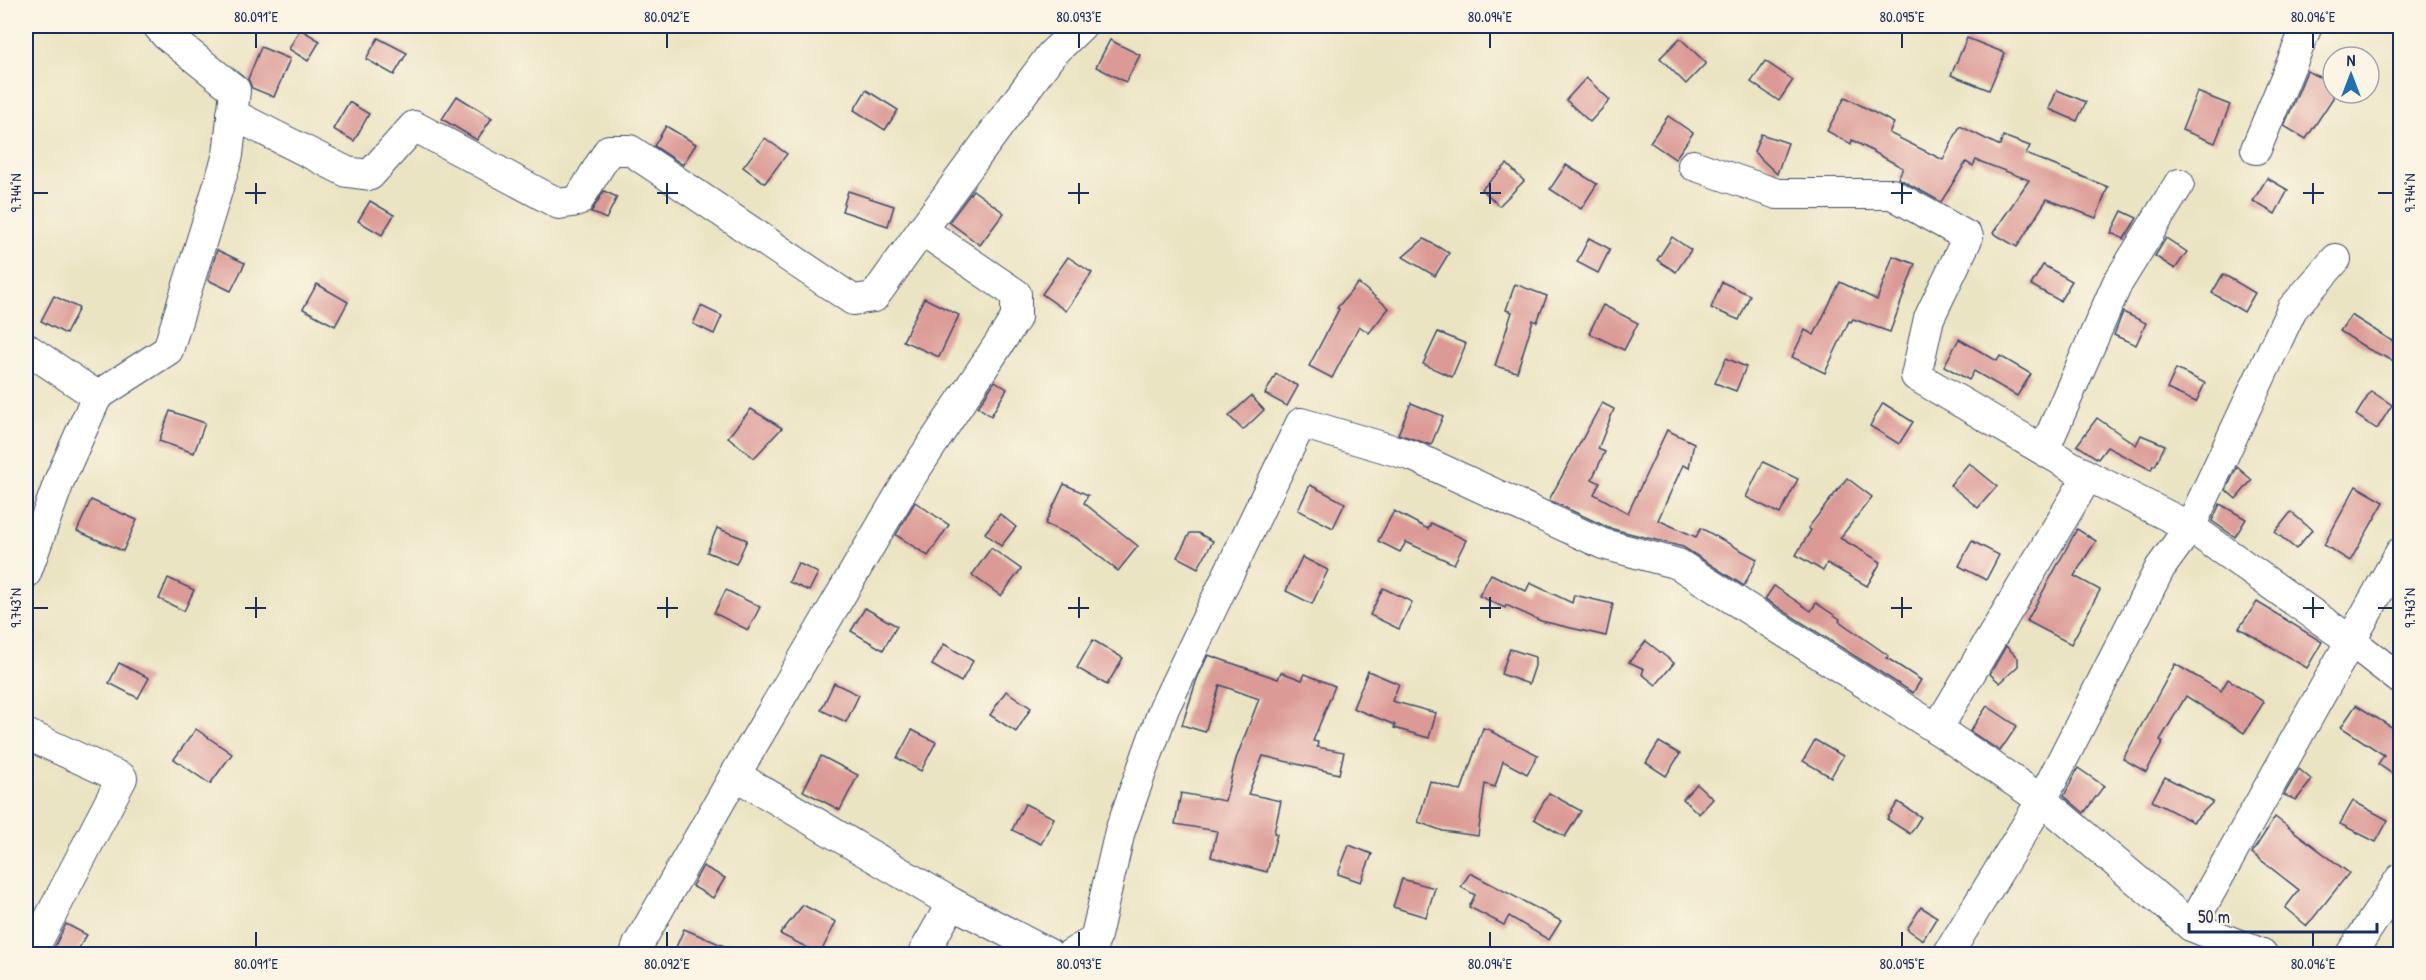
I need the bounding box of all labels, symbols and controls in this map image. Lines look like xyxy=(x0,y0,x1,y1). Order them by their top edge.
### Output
text: 80.091°E xyxy=(234,6,278,27)
text: 80.092°E xyxy=(644,6,690,27)
text: 80.093°E xyxy=(1056,6,1102,27)
text: 80.094°E xyxy=(1468,6,1513,27)
text: 80.095°E xyxy=(1879,6,1925,27)
text: 80.096°E xyxy=(2291,6,2336,27)
north arrow xyxy=(2321,45,2381,105)
text: N xyxy=(2347,49,2356,71)
text: 9.744°N xyxy=(5,174,26,212)
text: 9.744°N xyxy=(2399,174,2420,212)
text: 9.743°N xyxy=(5,588,26,628)
text: 9.743°N xyxy=(2399,588,2420,628)
scale bar xyxy=(2189,896,2376,934)
text: 50 m xyxy=(2198,904,2230,929)
text: 80.091°E xyxy=(234,953,278,974)
text: 80.092°E xyxy=(644,953,690,974)
text: 80.093°E xyxy=(1056,953,1102,974)
text: 80.094°E xyxy=(1468,953,1513,974)
text: 80.095°E xyxy=(1879,953,1925,974)
text: 80.096°E xyxy=(2291,953,2336,974)

